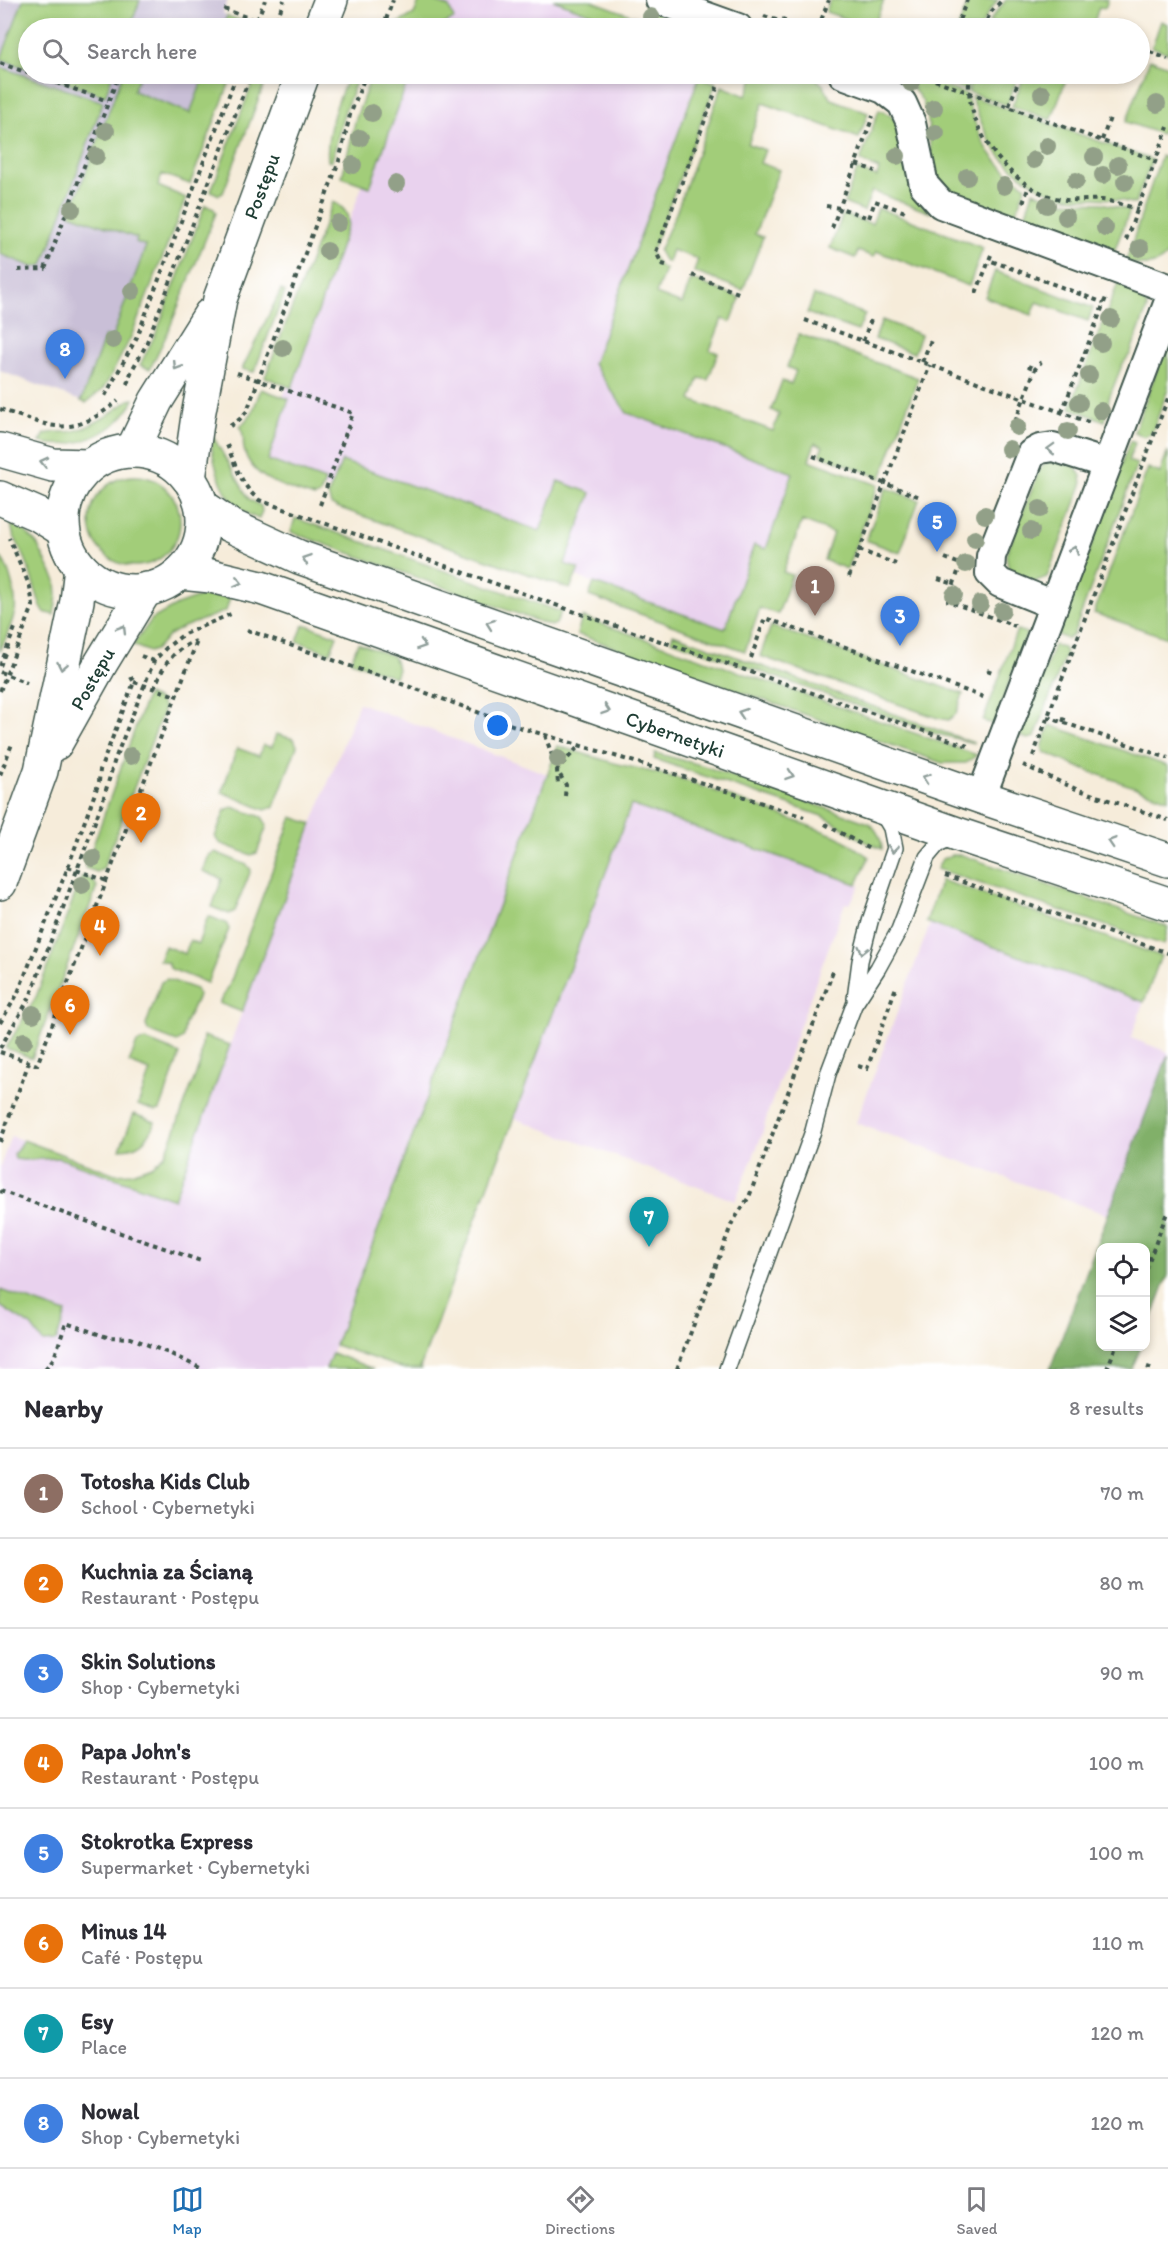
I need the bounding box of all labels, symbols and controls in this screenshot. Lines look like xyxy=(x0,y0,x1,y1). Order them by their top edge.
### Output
search box xyxy=(18,18,1150,84)
icon: search xyxy=(39,35,72,68)
text: Search here xyxy=(87,38,197,65)
street label: Postępu xyxy=(239,150,285,222)
pin: 8 xyxy=(46,330,84,379)
one-way arrow xyxy=(173,360,185,370)
one-way arrow xyxy=(1046,443,1055,455)
one-way arrow xyxy=(39,457,49,470)
pin: 5 xyxy=(918,502,956,552)
one-way arrow xyxy=(1067,545,1080,556)
one-way arrow xyxy=(301,554,312,566)
pin: 1 xyxy=(796,566,834,616)
one-way arrow xyxy=(233,574,243,587)
pin: 3 xyxy=(880,596,920,646)
one-way arrow xyxy=(485,619,496,632)
one-way arrow xyxy=(114,625,126,635)
one-way arrow xyxy=(416,638,427,651)
street label: Postępu xyxy=(65,643,120,714)
one-way arrow xyxy=(56,661,69,671)
one-way arrow xyxy=(600,702,611,715)
street label: Cybernetyki xyxy=(623,706,728,763)
one-way arrow xyxy=(737,708,748,721)
your location xyxy=(483,711,512,740)
one-way arrow xyxy=(784,767,795,780)
one-way arrow xyxy=(921,772,932,785)
pin: 2 xyxy=(122,794,160,843)
one-way arrow xyxy=(1108,836,1118,849)
one-way arrow xyxy=(887,844,900,854)
pin: 4 xyxy=(80,906,120,956)
one-way arrow xyxy=(858,944,871,954)
pin: 6 xyxy=(50,986,90,1035)
pin: 7 xyxy=(630,1198,668,1247)
map controls xyxy=(1096,1243,1150,1351)
button: locate xyxy=(1096,1243,1150,1297)
button: layers xyxy=(1096,1297,1150,1351)
text: Nearby xyxy=(24,1392,103,1424)
text: 8 results xyxy=(1069,1396,1144,1420)
text: Totosha Kids Club xyxy=(81,1468,250,1495)
text: 1 xyxy=(39,1481,48,1505)
text: 70 m xyxy=(1100,1481,1144,1505)
text: School · Cybernetyki xyxy=(81,1495,255,1519)
text: Kuchnia za Ścianą xyxy=(81,1558,253,1585)
text: 2 xyxy=(38,1571,49,1595)
text: 80 m xyxy=(1099,1571,1144,1595)
text: Restaurant · Postępu xyxy=(81,1585,259,1609)
text: Skin Solutions xyxy=(81,1648,216,1675)
text: 3 xyxy=(38,1661,49,1685)
text: 90 m xyxy=(1100,1661,1144,1685)
text: Shop · Cybernetyki xyxy=(81,1675,240,1699)
text: Papa John's xyxy=(81,1738,191,1765)
text: 4 xyxy=(37,1751,50,1775)
text: 100 m xyxy=(1089,1751,1144,1775)
text: Restaurant · Postępu xyxy=(81,1765,259,1789)
text: Stokrotka Express xyxy=(81,1828,253,1855)
text: 5 xyxy=(38,1841,49,1865)
text: 100 m xyxy=(1089,1841,1144,1865)
text: Supermarket · Cybernetyki xyxy=(81,1855,310,1879)
text: Minus 14 xyxy=(81,1918,167,1945)
text: 6 xyxy=(38,1931,49,1955)
text: 110 m xyxy=(1092,1931,1144,1955)
text: Café · Postępu xyxy=(81,1945,203,1969)
text: Esy xyxy=(81,2008,113,2035)
text: 7 xyxy=(39,2021,48,2045)
text: 120 m xyxy=(1091,2021,1144,2045)
text: Place xyxy=(81,2035,127,2059)
text: Nowal xyxy=(81,2098,139,2125)
text: 8 xyxy=(38,2111,49,2135)
text: 120 m xyxy=(1091,2111,1144,2135)
text: Shop · Cybernetyki xyxy=(81,2125,240,2149)
tab: Map xyxy=(171,2183,204,2238)
tab: Directions xyxy=(545,2183,615,2238)
tab: Saved xyxy=(957,2183,997,2238)

